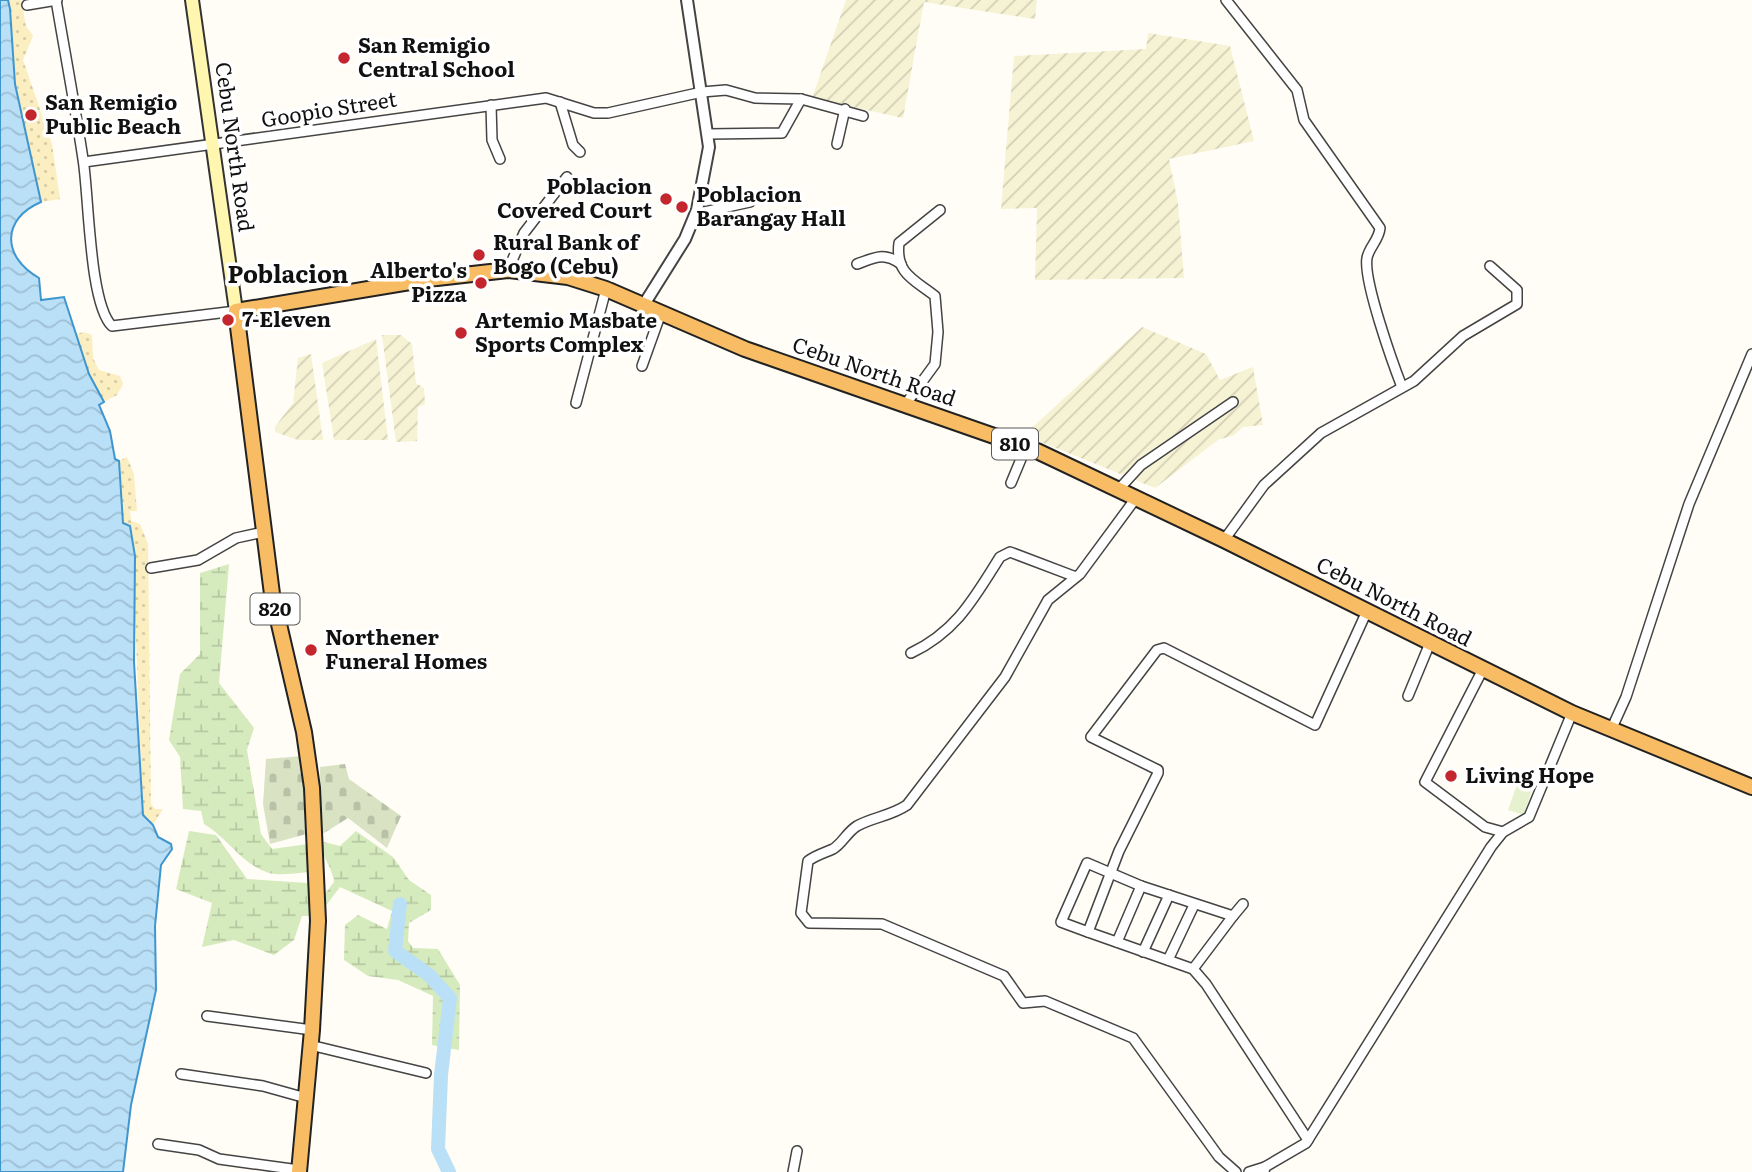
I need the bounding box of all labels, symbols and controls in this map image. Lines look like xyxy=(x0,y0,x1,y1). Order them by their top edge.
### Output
place label: San Remigio Central School xyxy=(358,28,515,83)
marker: San Remigio Central School xyxy=(336,50,352,66)
street label: Cebu North Road xyxy=(209,60,264,234)
street label: Goopio Street xyxy=(259,81,399,134)
place label: San Remigio Public Beach xyxy=(45,85,181,140)
marker: San Remigio Public Beach xyxy=(23,107,39,123)
place label: Poblacion Covered Court xyxy=(497,169,653,224)
place label: Poblacion Barangay Hall xyxy=(696,177,846,232)
marker: Poblacion Covered Court xyxy=(658,191,674,207)
marker: Poblacion Barangay Hall xyxy=(674,199,690,215)
place label: Rural Bank of Bogo (Cebu) xyxy=(493,225,641,280)
marker: Rural Bank of Bogo (Cebu) xyxy=(471,247,487,263)
place label: Alberto's Pizza xyxy=(370,253,468,308)
district label: Poblacion xyxy=(228,255,349,290)
marker: Alberto's Pizza xyxy=(473,275,489,291)
place label: 7-Eleven xyxy=(242,302,331,333)
place label: Artemio Masbate Sports Complex xyxy=(475,303,657,358)
marker: 7-Eleven xyxy=(220,312,236,328)
marker: Artemio Masbate Sports Complex xyxy=(453,325,469,341)
street label: Cebu North Road xyxy=(789,327,961,412)
road number: 810 xyxy=(992,428,1038,460)
street label: Cebu North Road xyxy=(1312,547,1479,652)
road number: 820 xyxy=(250,594,300,624)
place label: Northener Funeral Homes xyxy=(325,620,487,675)
marker: Northener Funeral Homes xyxy=(303,642,319,658)
place label: Living Hope xyxy=(1465,758,1594,789)
marker: Living Hope xyxy=(1443,768,1459,784)

